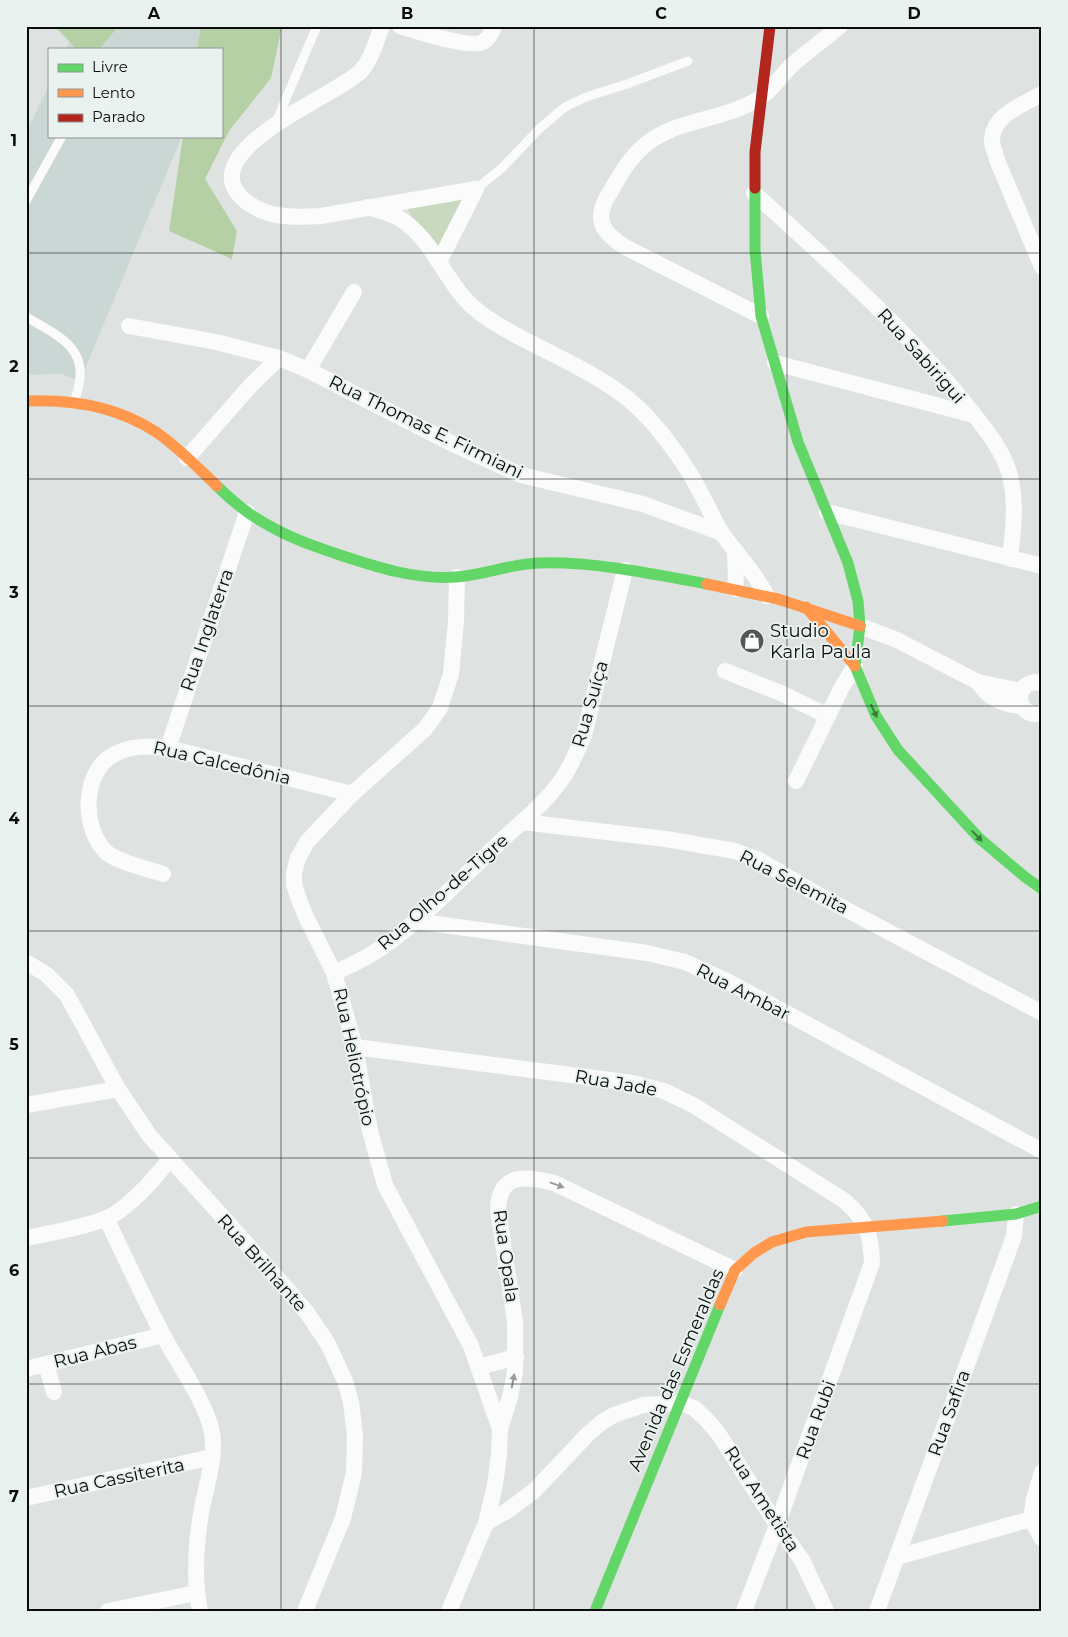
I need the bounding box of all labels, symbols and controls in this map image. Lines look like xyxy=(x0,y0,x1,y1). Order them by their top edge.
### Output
text: A xyxy=(147,4,161,23)
text: B xyxy=(401,4,413,23)
text: C xyxy=(655,4,667,23)
text: D xyxy=(907,4,921,23)
legend xyxy=(48,48,222,138)
text: Livre xyxy=(92,57,128,76)
text: Lento xyxy=(92,83,135,102)
text: Parado xyxy=(92,107,145,126)
text: 1 xyxy=(11,131,17,150)
street label: Rua Sabirigui xyxy=(873,304,969,408)
text: 2 xyxy=(9,357,19,376)
street label: Rua Thomas E. Firmiani xyxy=(325,370,527,484)
street label: Rua Inglaterra xyxy=(176,566,238,694)
text: 3 xyxy=(8,583,19,602)
place label: Studio Karla Paula xyxy=(770,620,871,663)
shop icon: Studio Karla Paula xyxy=(739,628,765,654)
street label: Rua Suíça xyxy=(567,658,613,750)
one-way arrow xyxy=(870,704,878,718)
street label: Rua Calcedônia xyxy=(151,736,293,790)
text: 4 xyxy=(8,809,20,828)
street label: Rua Olho-de-Tigre xyxy=(373,829,513,955)
one-way arrow xyxy=(971,829,983,841)
street label: Rua Selemita xyxy=(736,845,852,919)
street label: Rua Ambar xyxy=(692,959,794,1025)
street label: Rua Heliotrópio xyxy=(329,986,379,1128)
text: 5 xyxy=(9,1035,19,1054)
street label: Rua Jade xyxy=(573,1065,659,1101)
one-way arrow xyxy=(550,1181,565,1189)
street label: Rua Opala xyxy=(489,1208,523,1304)
street label: Rua Brilhante xyxy=(212,1210,312,1316)
text: 6 xyxy=(9,1261,19,1280)
street label: Avenida das Esmeraldas xyxy=(623,1265,729,1475)
street label: Rua Abas xyxy=(51,1331,139,1373)
street label: Rua Safira xyxy=(923,1367,975,1459)
one-way arrow xyxy=(509,1374,517,1389)
street label: Rua Rubi xyxy=(792,1377,840,1463)
street label: Rua Ametista xyxy=(720,1442,804,1556)
street label: Rua Cassiterita xyxy=(52,1453,186,1503)
text: 7 xyxy=(9,1487,19,1506)

